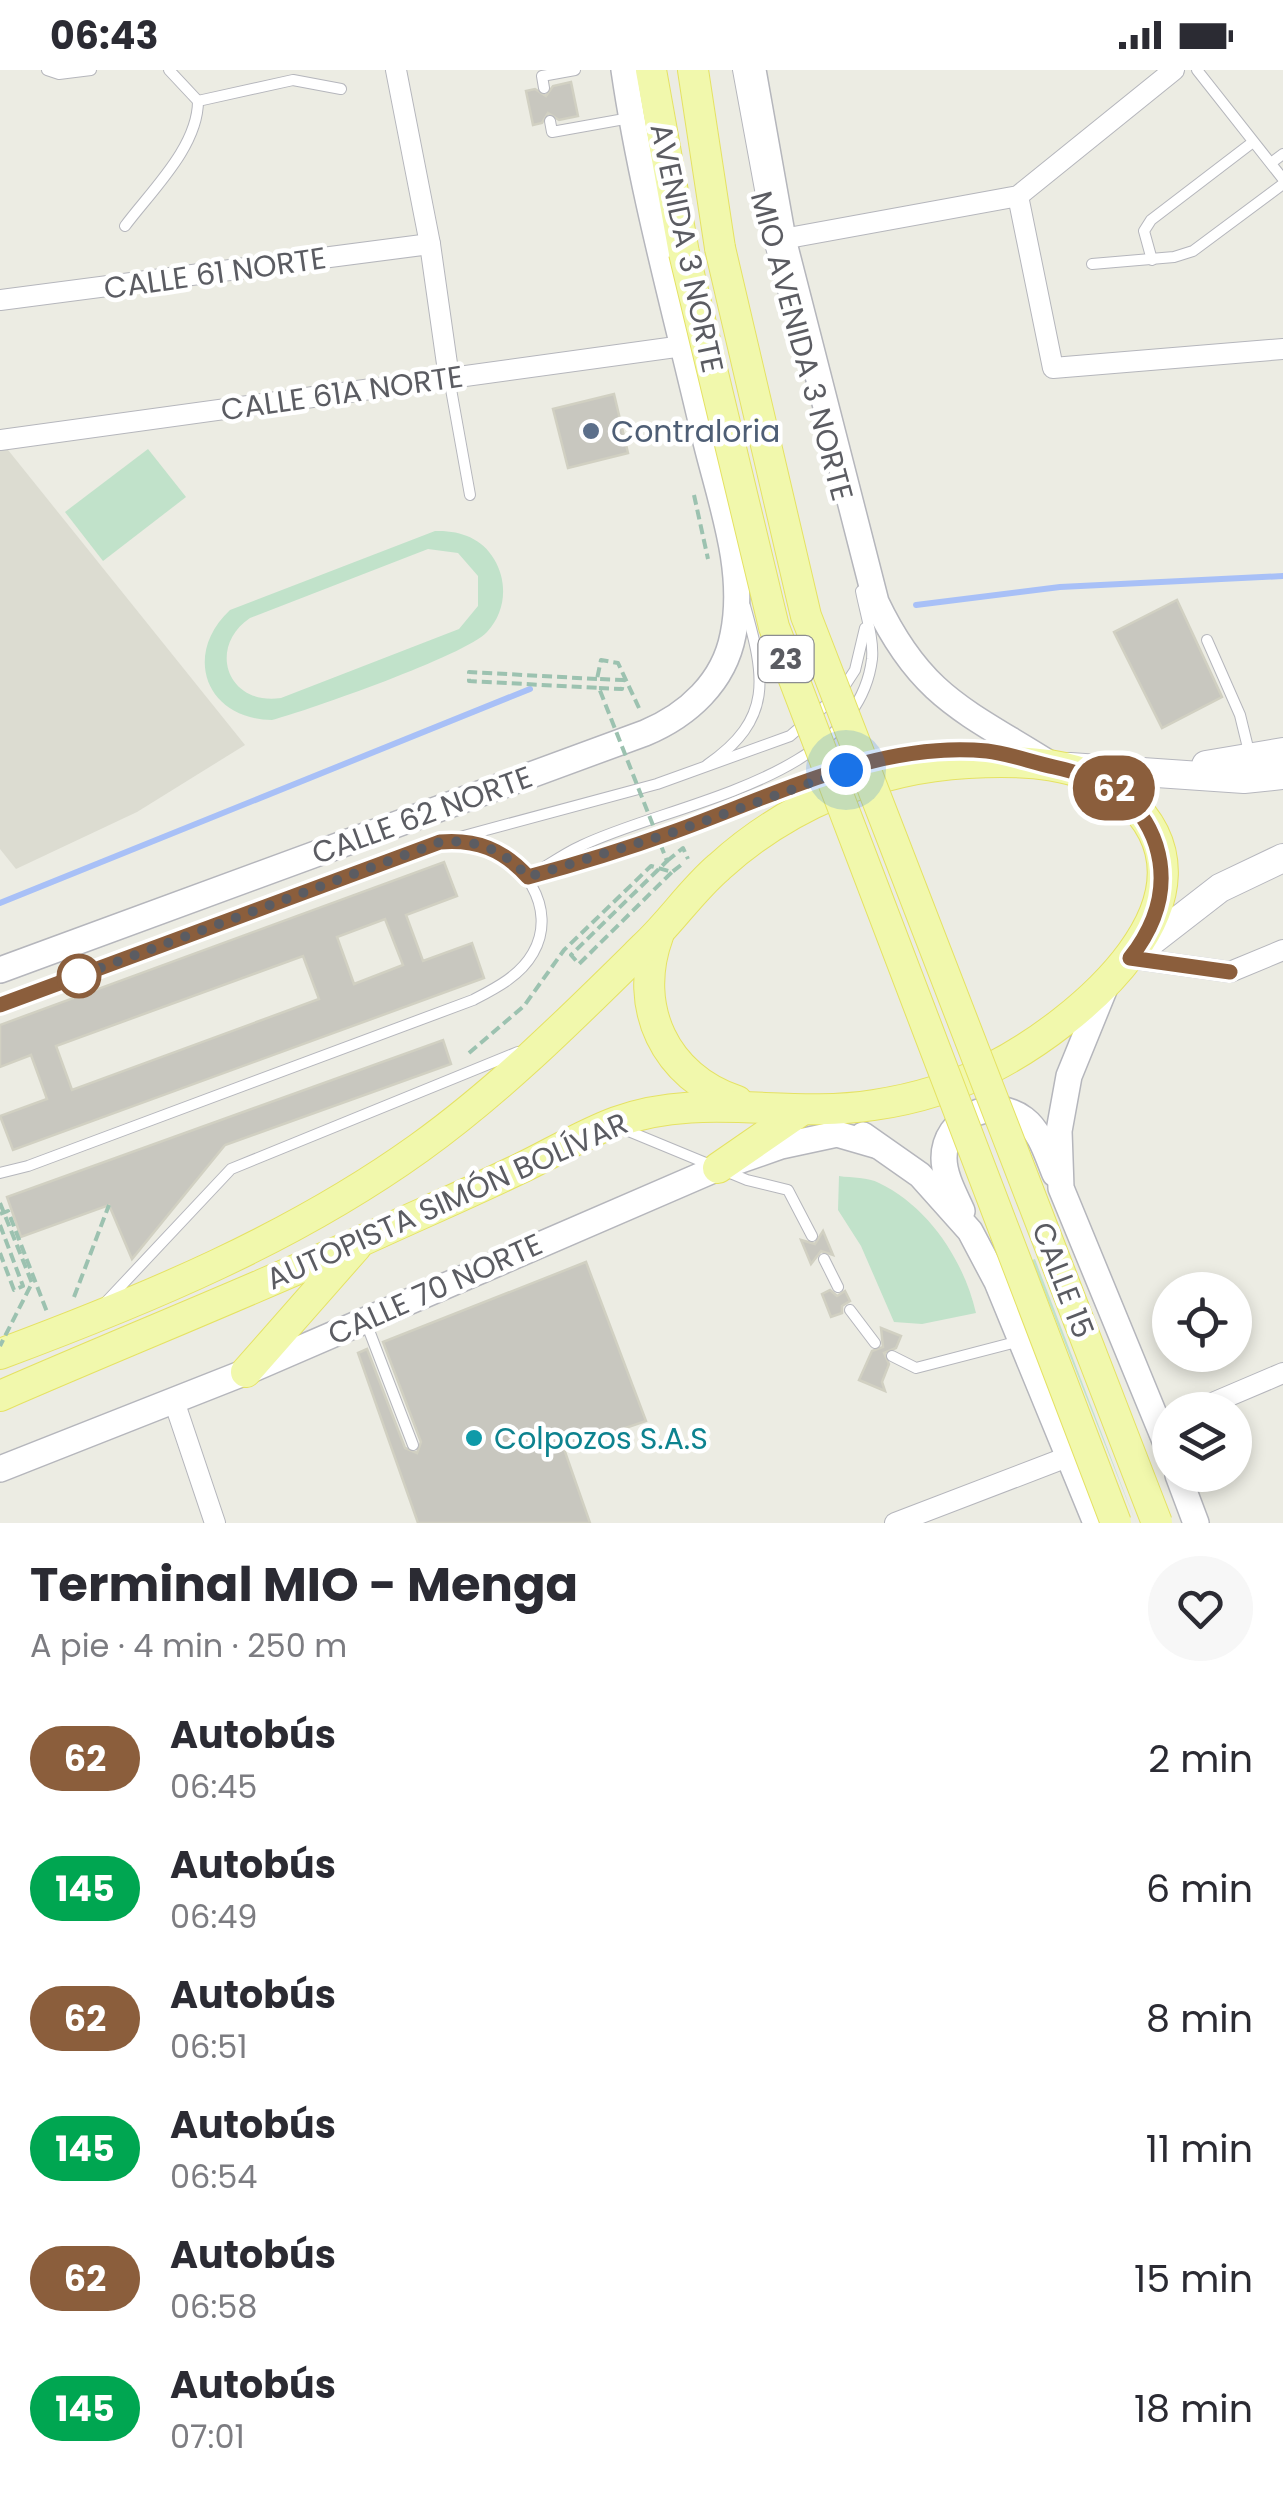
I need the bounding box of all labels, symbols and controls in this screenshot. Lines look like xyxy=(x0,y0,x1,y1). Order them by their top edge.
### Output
text: 06:43 xyxy=(50,9,159,62)
street label: AVENIDA 3 NORTE xyxy=(640,119,734,377)
street label: MIO AVENIDA 3 NORTE xyxy=(740,186,864,506)
street label: CALLE 61 NORTE xyxy=(101,236,329,310)
street label: CALLE 61A NORTE xyxy=(218,355,466,431)
place label: Contraloria xyxy=(611,410,780,453)
marker: Contraloria xyxy=(580,420,602,442)
road number: 23 xyxy=(758,636,814,682)
your location xyxy=(821,745,871,795)
street label: CALLE 62 NORTE xyxy=(306,755,538,875)
line badge: 62 xyxy=(1069,756,1159,820)
text: 62 xyxy=(1093,764,1135,813)
unlabelled marker xyxy=(58,955,100,997)
street label: AUTOPISTA SIMÓN BOLÍVAR xyxy=(259,1102,635,1300)
street label: CALLE 15 xyxy=(1021,1216,1105,1344)
street label: CALLE 70 NORTE xyxy=(321,1222,549,1356)
map controls xyxy=(1152,1272,1252,1492)
button: locate xyxy=(1152,1272,1252,1372)
button: layers xyxy=(1152,1392,1252,1492)
place label: Colpozos S.A.S xyxy=(494,1417,708,1460)
marker: Colpozos S.A.S xyxy=(463,1427,485,1449)
text: Terminal MIO - Menga xyxy=(30,1551,578,1618)
button: heart xyxy=(1148,1556,1253,1661)
text: A pie · 4 min · 250 m xyxy=(30,1623,347,1668)
text: Autobús xyxy=(170,1708,336,1761)
text: 2 min xyxy=(1148,1732,1253,1785)
text: 62 xyxy=(64,1734,106,1783)
text: 06:45 xyxy=(170,1764,257,1809)
text: Autobús xyxy=(170,1838,336,1891)
text: 6 min xyxy=(1146,1862,1253,1915)
text: 145 xyxy=(55,1864,115,1913)
text: 06:49 xyxy=(170,1894,258,1939)
text: Autobús xyxy=(170,1968,336,2021)
text: 8 min xyxy=(1146,1992,1253,2045)
text: 62 xyxy=(64,1994,106,2043)
text: 06:51 xyxy=(170,2024,248,2069)
text: Autobús xyxy=(170,2098,336,2151)
text: 11 min xyxy=(1146,2122,1253,2175)
text: 145 xyxy=(55,2124,115,2173)
text: 06:54 xyxy=(170,2154,257,2199)
text: Autobús xyxy=(170,2228,336,2281)
text: 15 min xyxy=(1134,2252,1253,2305)
text: 62 xyxy=(64,2254,106,2303)
text: 06:58 xyxy=(170,2284,258,2329)
text: Autobús xyxy=(170,2358,336,2411)
text: 18 min xyxy=(1134,2382,1253,2435)
text: 145 xyxy=(55,2384,115,2433)
text: 07:01 xyxy=(170,2414,245,2459)

